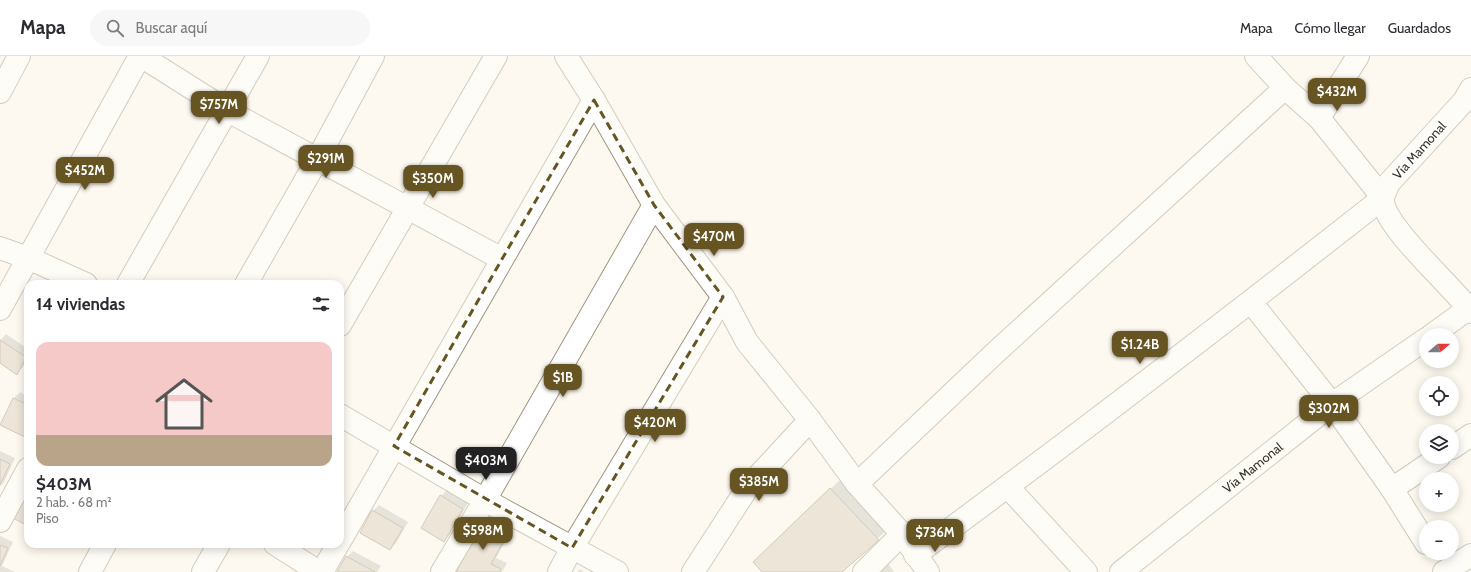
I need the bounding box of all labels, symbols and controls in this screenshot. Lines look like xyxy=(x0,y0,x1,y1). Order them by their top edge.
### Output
search box xyxy=(90,10,370,46)
text: Mapa xyxy=(20,16,66,39)
icon: search xyxy=(104,17,126,39)
text: Buscar aquí xyxy=(136,19,207,37)
text: Mapa xyxy=(1240,19,1273,37)
text: Cómo llegar xyxy=(1295,19,1366,37)
text: Guardados xyxy=(1388,19,1451,37)
pin: $432M xyxy=(1309,78,1365,112)
text: $432M xyxy=(1317,83,1357,99)
pin: $757M xyxy=(191,91,247,125)
text: $757M xyxy=(200,96,238,112)
street label: Vía Mamonal xyxy=(1389,118,1449,182)
pin: $291M xyxy=(298,145,354,179)
text: $291M xyxy=(307,150,345,166)
pin: $452M xyxy=(57,157,113,191)
text: $452M xyxy=(65,162,105,178)
pin: $350M xyxy=(405,165,461,199)
text: $350M xyxy=(412,170,454,186)
pin: $470M xyxy=(686,223,742,257)
text: $470M xyxy=(693,228,735,244)
icon: filters xyxy=(310,293,332,315)
text: 14 viviendas xyxy=(36,294,125,314)
north arrow xyxy=(1419,328,1459,368)
map controls xyxy=(1419,328,1459,560)
pin: $1.24B xyxy=(1107,331,1173,365)
text: $1.24B xyxy=(1121,336,1159,352)
pin: $1B xyxy=(544,364,582,398)
icon: home xyxy=(148,368,220,440)
text: $1B xyxy=(553,369,573,385)
button: locate xyxy=(1419,376,1459,416)
pin: $302M xyxy=(1301,395,1357,429)
text: $302M xyxy=(1308,400,1350,416)
pin: $420M xyxy=(627,409,683,443)
text: $420M xyxy=(634,414,676,430)
button: layers xyxy=(1419,424,1459,464)
street label: Vía Mamonal xyxy=(1219,439,1286,496)
pin: $403M xyxy=(458,447,514,481)
text: $403M xyxy=(465,452,507,468)
pin: $385M xyxy=(731,468,787,502)
button: + xyxy=(1419,472,1459,512)
text: $385M xyxy=(739,473,779,489)
text: $403M xyxy=(36,474,92,494)
text: 2 hab. · 68 m² xyxy=(36,494,112,510)
text: Piso xyxy=(36,510,59,526)
pin: $598M xyxy=(455,517,511,551)
pin: $736M xyxy=(907,519,963,553)
button: − xyxy=(1419,520,1459,560)
text: $598M xyxy=(463,522,503,538)
text: $736M xyxy=(915,524,955,540)

